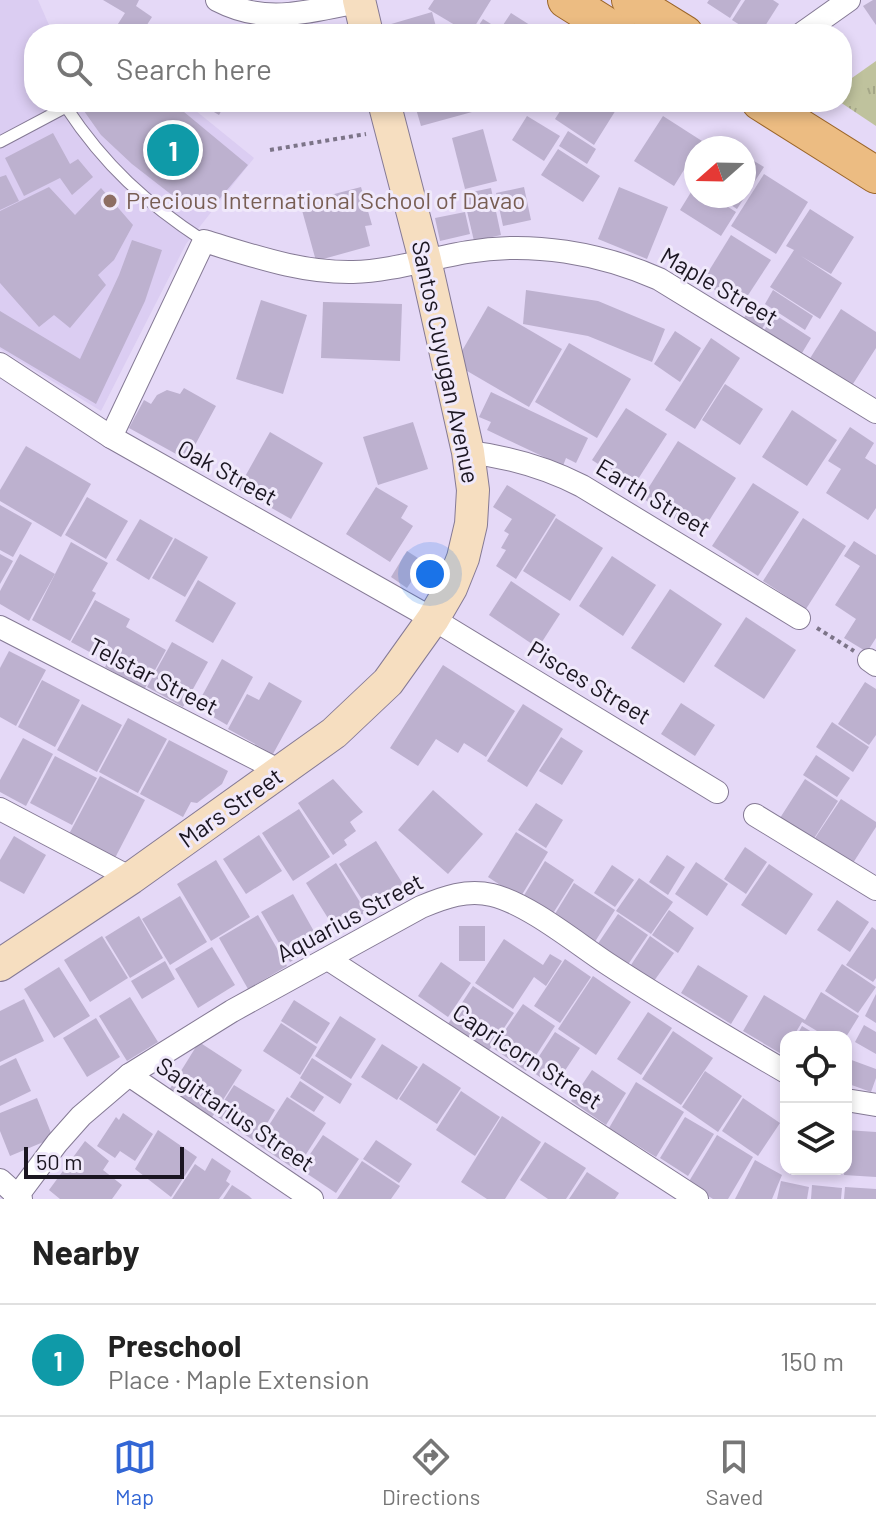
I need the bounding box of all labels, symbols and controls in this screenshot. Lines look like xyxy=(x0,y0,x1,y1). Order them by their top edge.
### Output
search box xyxy=(24,24,852,112)
icon: search xyxy=(52,46,96,90)
text: Search here xyxy=(116,50,272,86)
pin: 1 xyxy=(147,120,199,180)
north arrow xyxy=(684,136,756,208)
place label: Precious International School of Davao xyxy=(126,185,525,214)
marker: Precious International School of Davao xyxy=(101,192,119,210)
street label: Santos Cuyugan Avenue xyxy=(407,238,486,486)
street label: Maple Street xyxy=(656,240,784,331)
street label: Oak Street xyxy=(173,432,283,511)
street label: Earth Street xyxy=(592,451,716,542)
your location xyxy=(410,554,450,594)
street label: Telstar Street xyxy=(84,631,223,721)
street label: Pisces Street xyxy=(523,634,657,730)
street label: Mars Street xyxy=(173,760,288,853)
street label: Aquarius Street xyxy=(271,866,428,968)
street label: Capricorn Street xyxy=(448,997,608,1115)
map controls xyxy=(780,1031,852,1175)
button: locate xyxy=(780,1031,852,1103)
street label: Sagittarius Street xyxy=(151,1050,320,1177)
button: layers xyxy=(780,1103,852,1175)
scale bar xyxy=(24,1143,184,1179)
text: 50 m xyxy=(36,1148,82,1174)
text: Nearby xyxy=(32,1231,140,1272)
text: Preschool xyxy=(108,1327,241,1363)
text: 1 xyxy=(53,1345,63,1376)
text: 150 m xyxy=(780,1345,844,1376)
text: Place · Maple Extension xyxy=(108,1363,369,1394)
tab: Map xyxy=(113,1435,157,1509)
tab: Directions xyxy=(382,1435,480,1509)
tab: Saved xyxy=(706,1435,763,1509)

